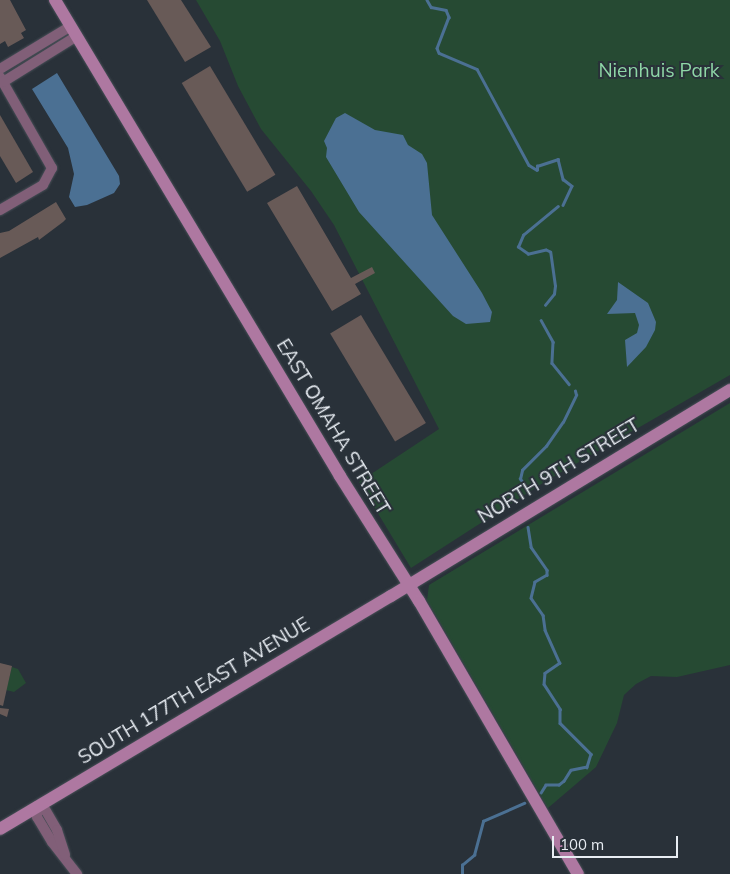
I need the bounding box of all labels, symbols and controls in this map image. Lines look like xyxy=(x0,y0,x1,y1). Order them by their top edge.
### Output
park label: Nienhuis Park xyxy=(598,60,720,82)
street label: EAST OMAHA STREET xyxy=(271,335,395,519)
street label: NORTH 9TH STREET xyxy=(474,414,644,528)
street label: SOUTH 177TH EAST AVENUE xyxy=(74,613,314,769)
scale bar xyxy=(555,826,681,858)
text: 100 m xyxy=(560,835,604,854)

